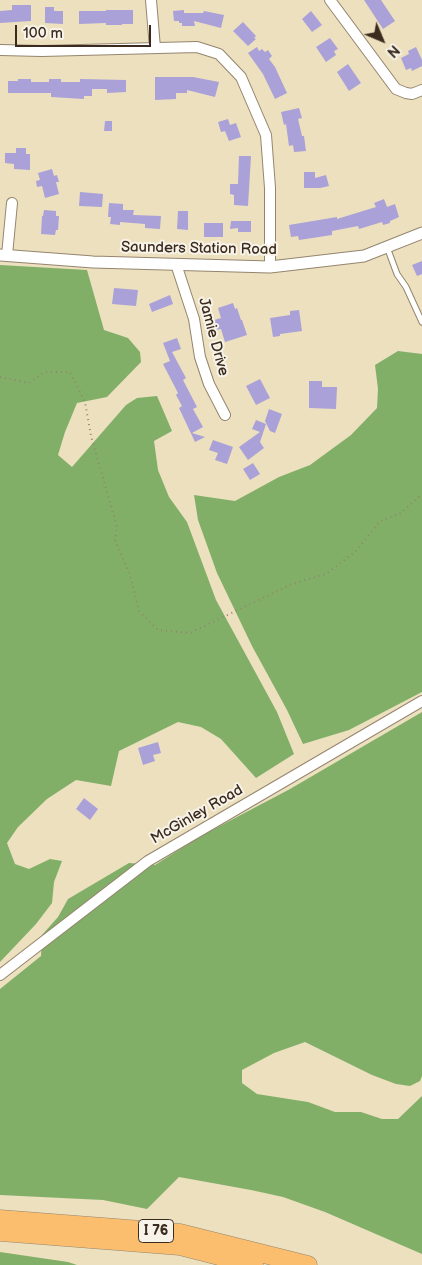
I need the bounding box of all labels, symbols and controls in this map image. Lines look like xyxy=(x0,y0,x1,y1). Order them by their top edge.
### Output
scale bar xyxy=(18,15,154,47)
north arrow xyxy=(357,15,407,65)
text: 100 m xyxy=(23,24,63,43)
text: N xyxy=(383,41,403,61)
street label: Saunders Station Road xyxy=(121,239,277,259)
street label: Jamie Drive xyxy=(194,296,232,378)
street label: McGinley Road xyxy=(148,781,246,849)
road number: I 76 xyxy=(138,1220,174,1242)

